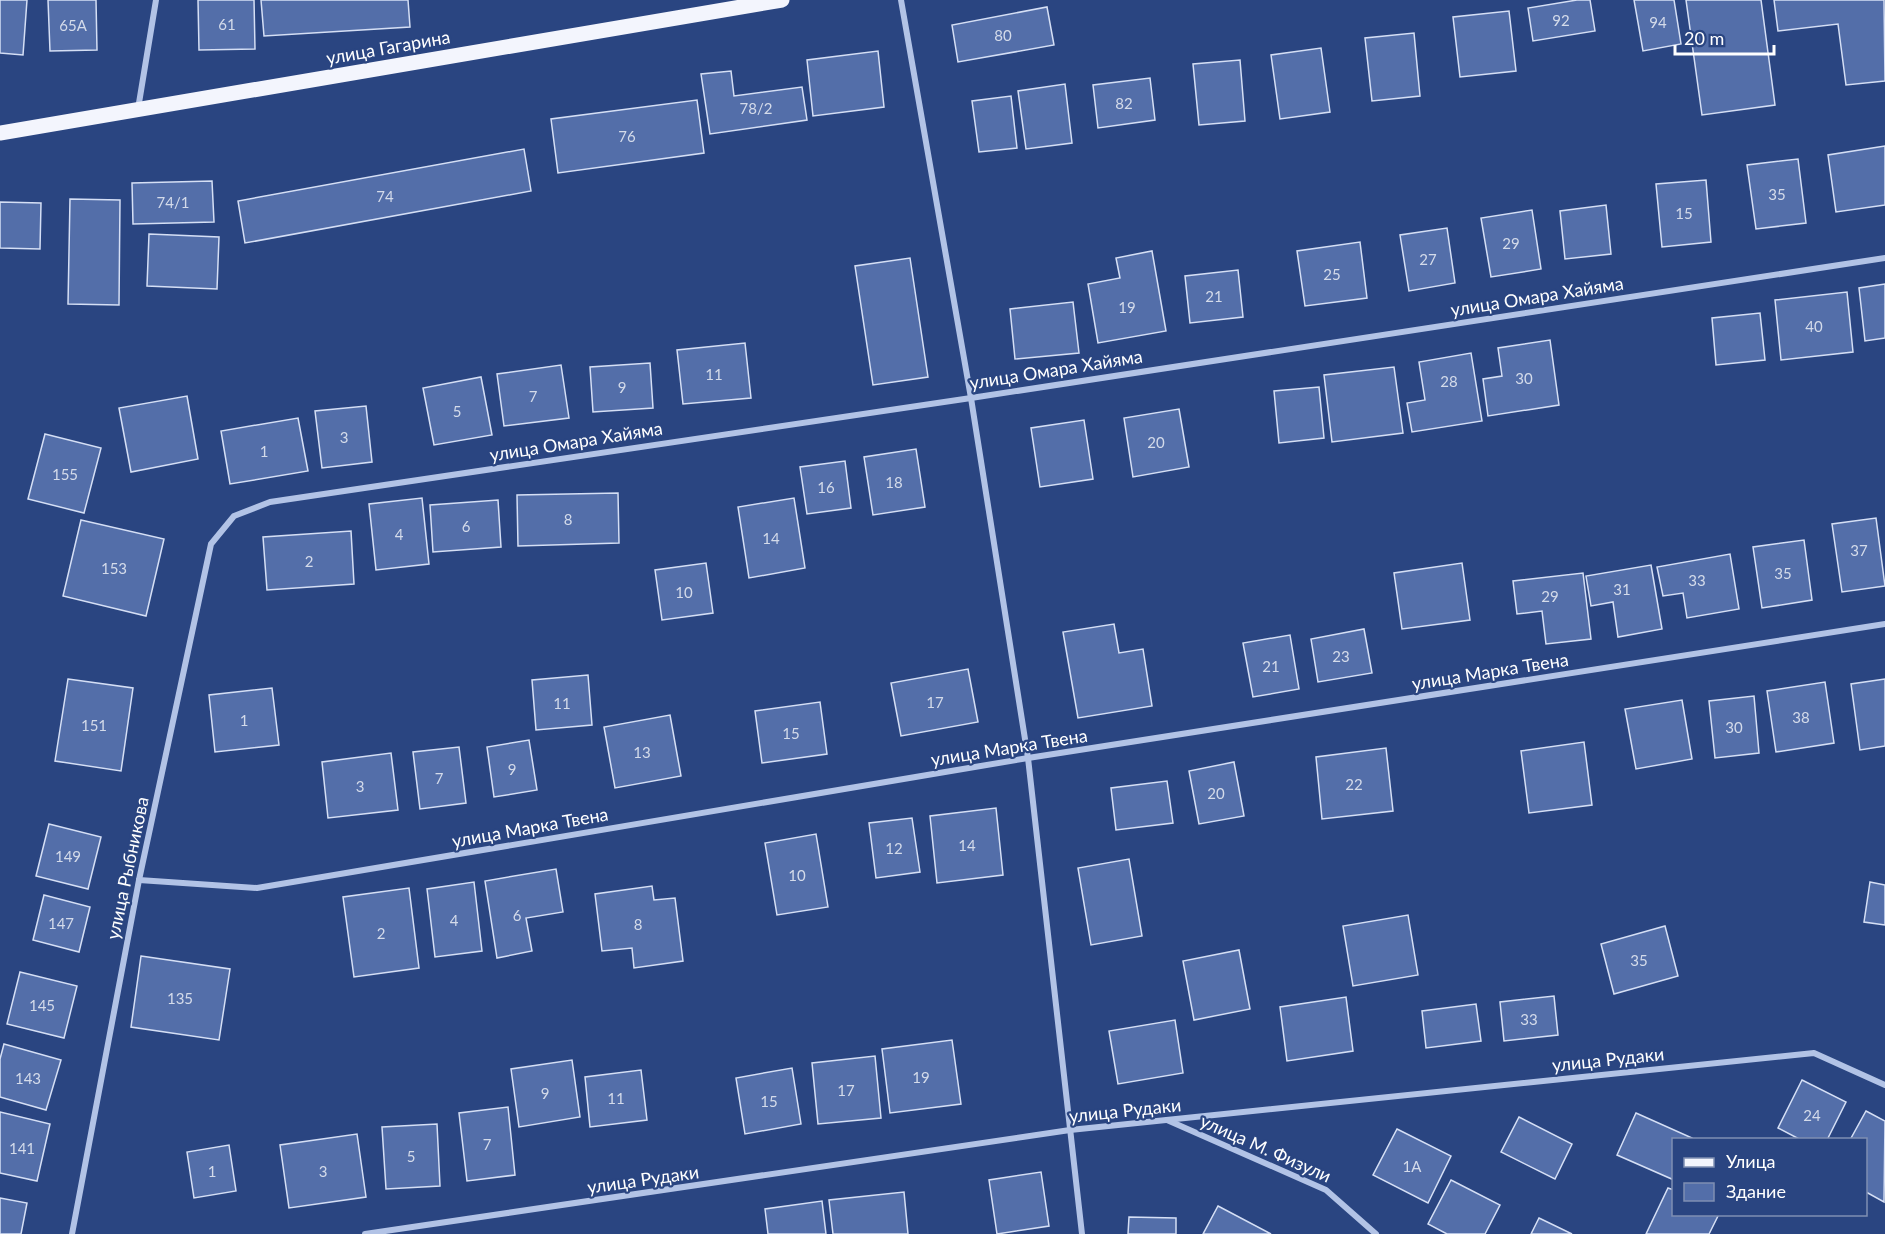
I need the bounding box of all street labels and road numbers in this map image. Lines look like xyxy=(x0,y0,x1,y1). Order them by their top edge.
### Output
street label: улица Гагарина xyxy=(324,25,452,69)
street label: улица Омара Хайяма xyxy=(1449,271,1625,321)
street label: улица Омара Хайяма xyxy=(968,344,1144,394)
street label: улица Омара Хайяма xyxy=(488,416,664,466)
street label: улица Марка Твена xyxy=(1410,648,1570,694)
street label: улица Марка Твена xyxy=(929,724,1089,770)
street label: улица Рыбникова xyxy=(101,795,153,941)
street label: улица Марка Твена xyxy=(450,802,610,852)
street label: улица Рудаки xyxy=(1551,1042,1665,1076)
street label: улица Рудаки xyxy=(1068,1093,1182,1127)
street label: улица М. Физули xyxy=(1197,1109,1335,1187)
street label: улица Рудаки xyxy=(586,1160,700,1198)

